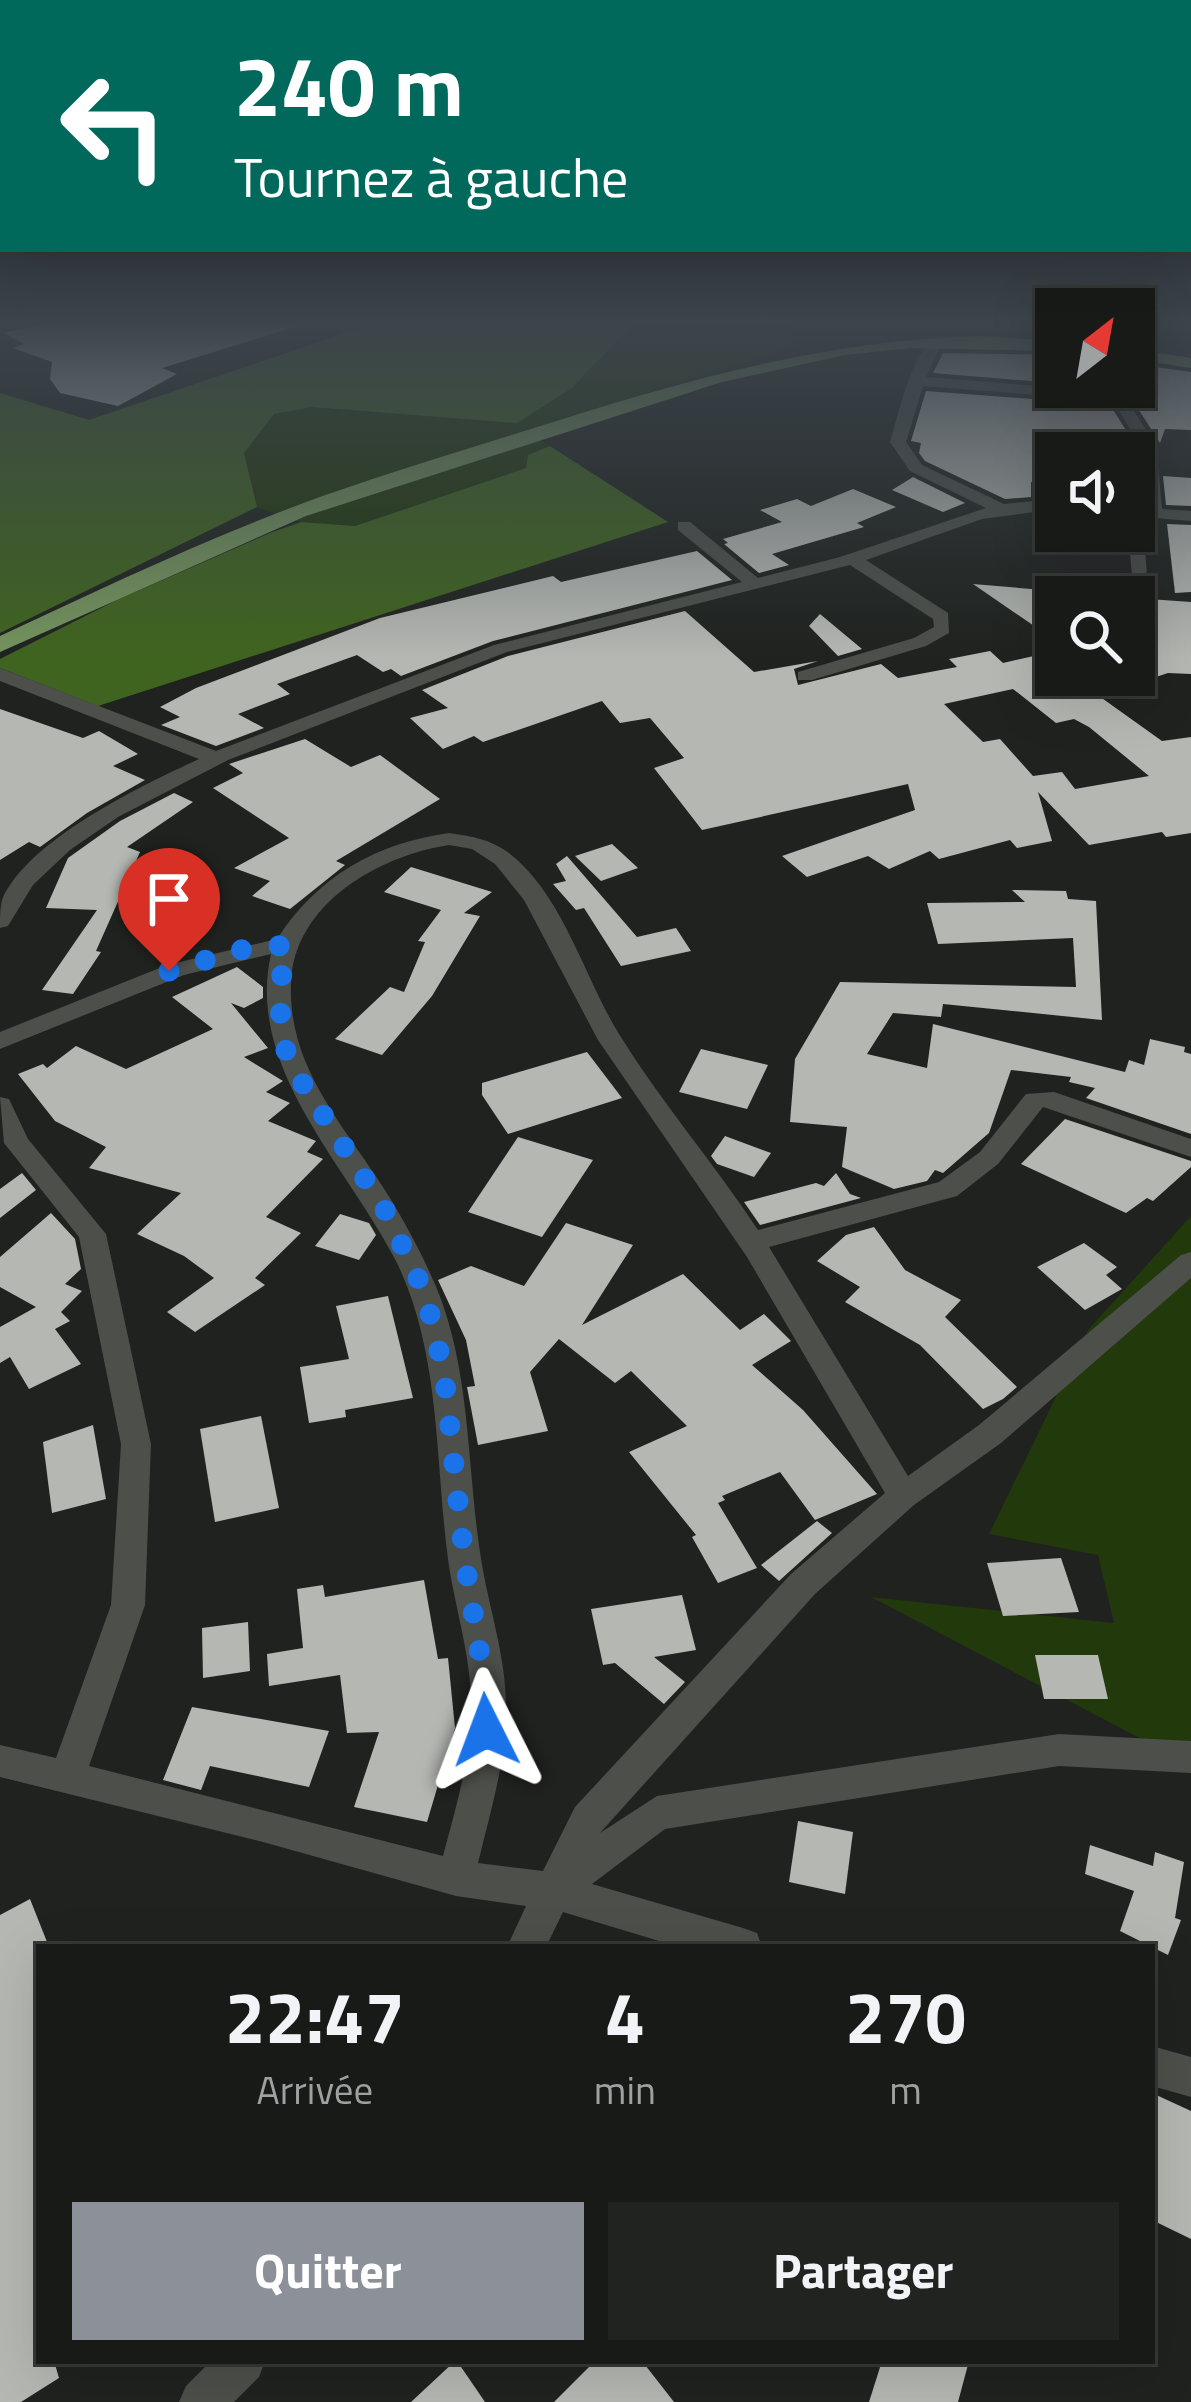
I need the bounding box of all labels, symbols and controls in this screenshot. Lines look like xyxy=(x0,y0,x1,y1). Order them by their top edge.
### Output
text: 240 m xyxy=(234,21,464,149)
icon: left xyxy=(36,48,192,204)
text: Tournez à gauche xyxy=(234,136,628,218)
north arrow xyxy=(1035,288,1155,408)
map controls xyxy=(1035,288,1155,696)
button: sound xyxy=(1035,432,1155,552)
button: search xyxy=(1035,576,1155,696)
pin xyxy=(118,848,220,971)
icon: arrive xyxy=(136,866,202,932)
position arrow xyxy=(423,1667,549,1793)
text: 22:47 xyxy=(225,1961,405,2071)
text: 4 xyxy=(605,1961,645,2071)
text: 270 xyxy=(845,1961,966,2071)
text: Arrivée xyxy=(257,2060,373,2119)
text: min xyxy=(594,2060,656,2119)
text: m xyxy=(889,2060,922,2119)
button: Quitter xyxy=(72,2202,584,2340)
button: Partager xyxy=(608,2202,1119,2340)

